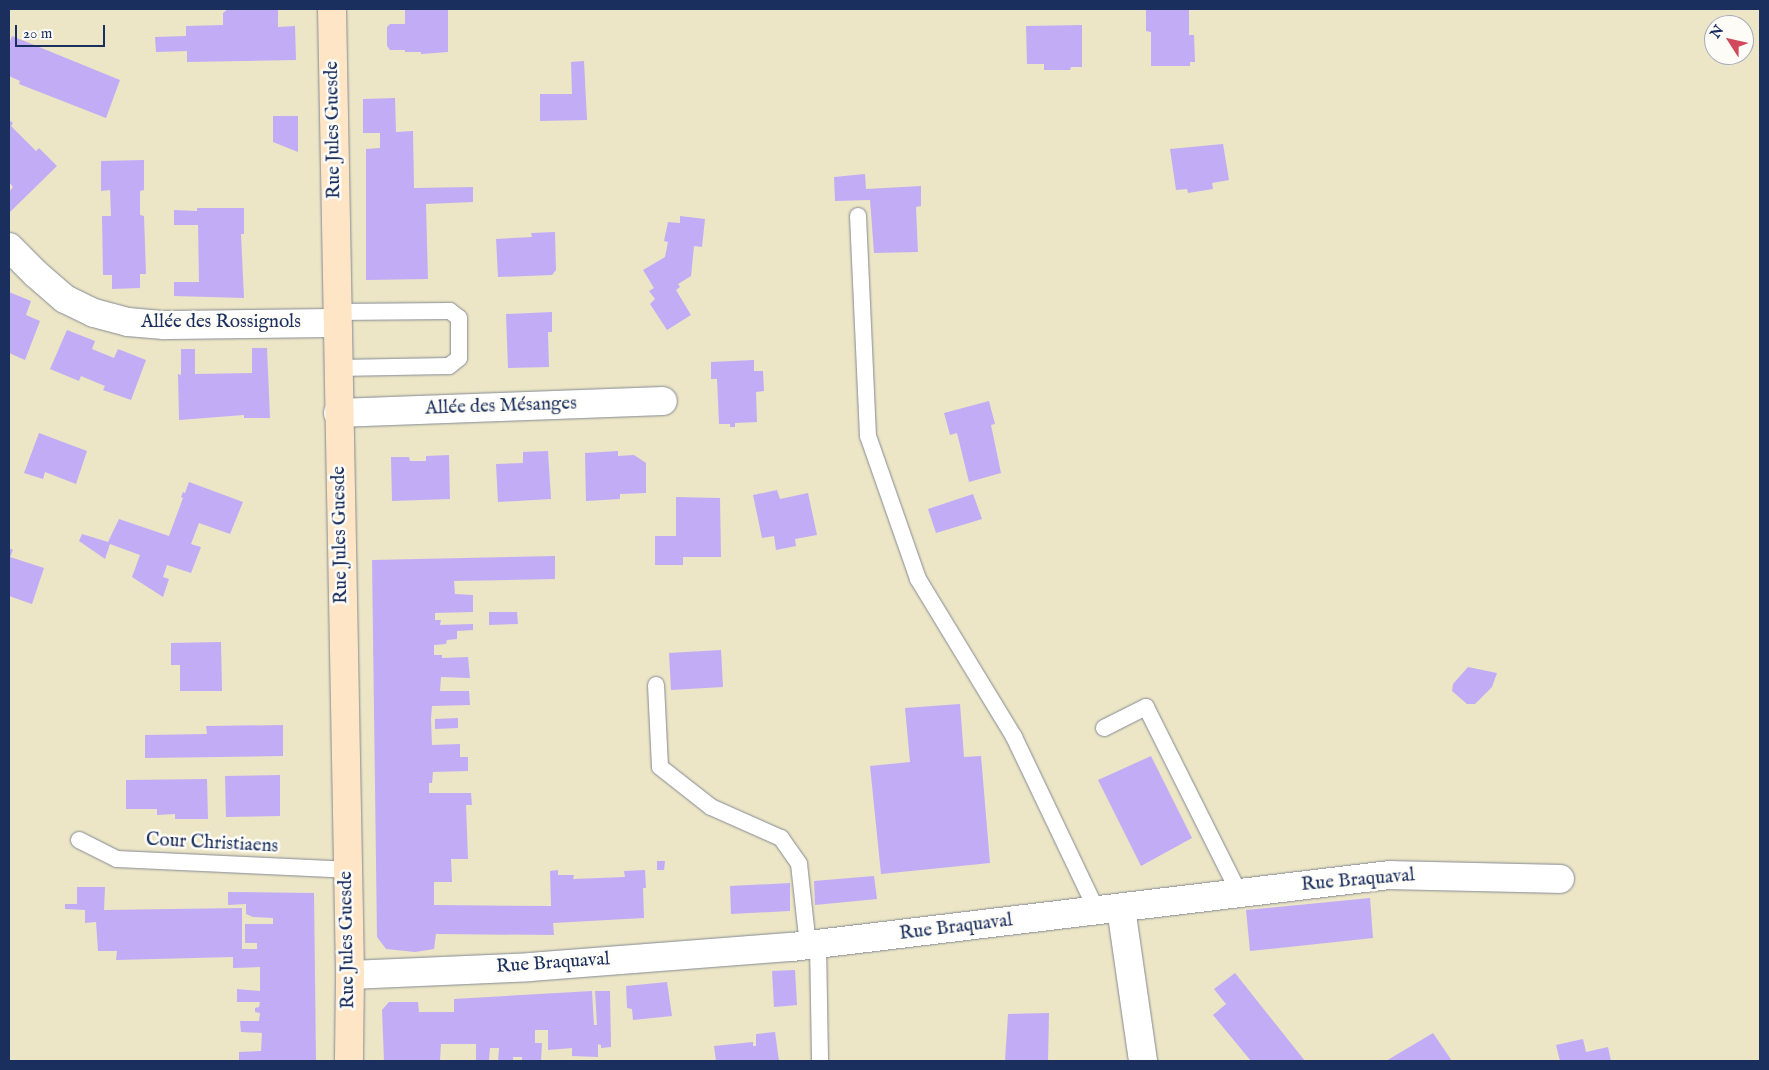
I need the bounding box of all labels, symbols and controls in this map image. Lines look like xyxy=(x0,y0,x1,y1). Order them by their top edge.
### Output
scale bar xyxy=(18,15,108,47)
north arrow xyxy=(1704,15,1754,65)
text: N xyxy=(1707,22,1728,42)
text: 20 m xyxy=(23,24,52,43)
street label: Rue Jules Guesde xyxy=(321,61,347,199)
street label: Allée des Rossignols xyxy=(141,312,301,334)
street label: Allée des Mésanges xyxy=(425,393,577,421)
street label: Rue Jules Guesde xyxy=(328,466,354,604)
street label: Cour Christiaens xyxy=(145,829,279,859)
street label: Rue Braquaval xyxy=(1300,865,1416,897)
street label: Rue Jules Guesde xyxy=(335,871,361,1009)
street label: Rue Braquaval xyxy=(898,910,1014,946)
street label: Rue Braquaval xyxy=(495,949,611,979)

